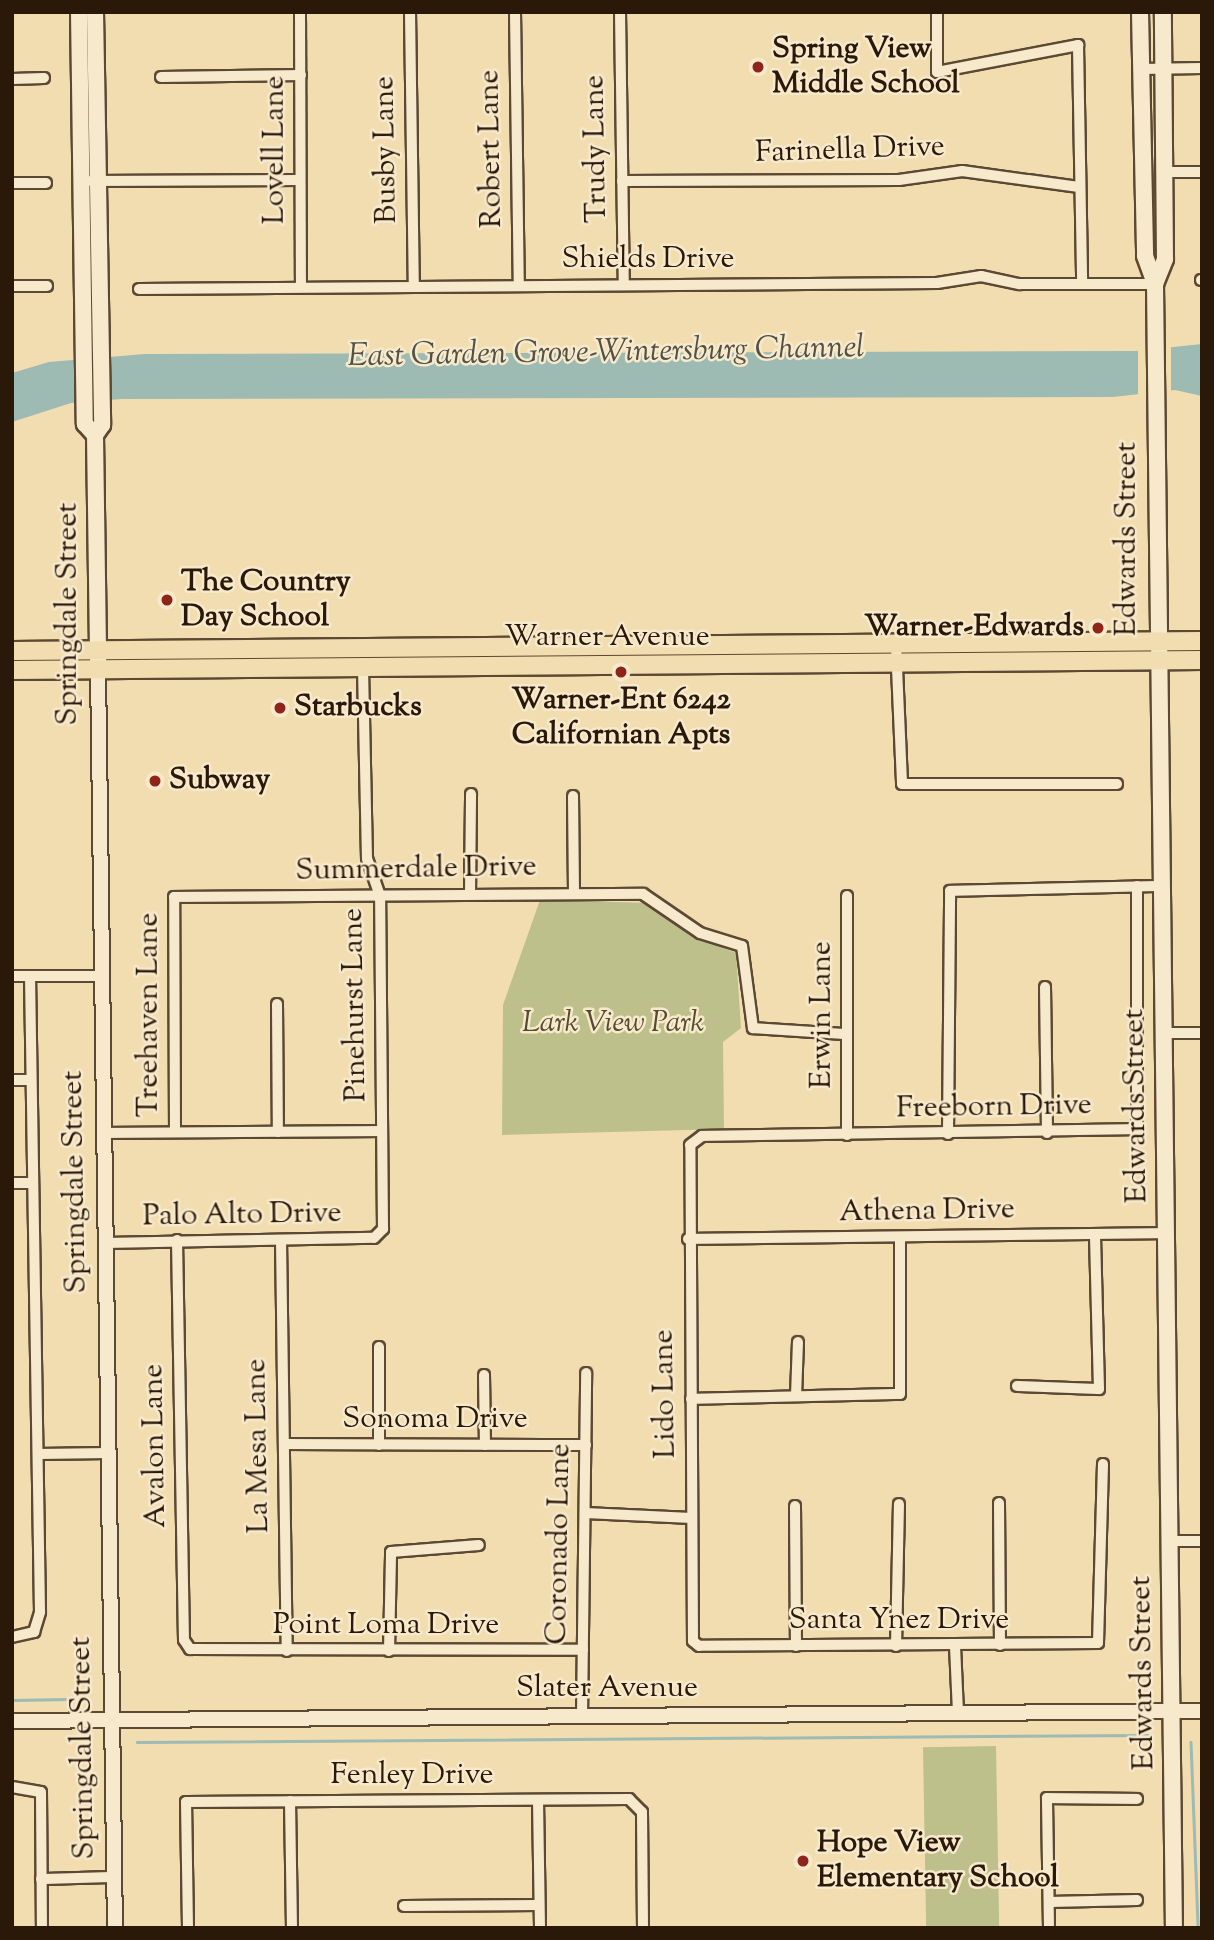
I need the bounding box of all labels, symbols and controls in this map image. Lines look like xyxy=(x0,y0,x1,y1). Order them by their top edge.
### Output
place label: Spring View Middle School xyxy=(772,32,960,102)
marker: Spring View Middle School xyxy=(750,59,766,75)
street label: Robert Lane xyxy=(473,69,511,229)
street label: Trudy Lane xyxy=(578,75,616,223)
street label: Lovell Lane xyxy=(258,76,294,224)
street label: Busby Lane xyxy=(368,76,406,224)
street label: Farinella Drive xyxy=(755,130,945,172)
street label: Shields Drive xyxy=(561,242,735,278)
water label: East Garden Grove-Wintersburg Channel xyxy=(347,329,865,377)
street label: Edwards Street xyxy=(1110,442,1146,636)
street label: Springdale Street xyxy=(51,503,87,725)
place label: The Country Day School xyxy=(181,565,351,636)
marker: The Country Day School xyxy=(159,592,175,608)
place label: Warner-Edwards xyxy=(864,610,1084,646)
street label: Warner Avenue xyxy=(504,620,710,656)
marker: Warner-Edwards xyxy=(1090,620,1106,636)
marker: Warner-Ent 6242 Californian Apts xyxy=(613,664,629,680)
place label: Warner-Ent 6242 Californian Apts xyxy=(511,683,731,754)
place label: Starbucks xyxy=(294,690,422,726)
marker: Starbucks xyxy=(272,700,288,716)
place label: Subway xyxy=(169,763,270,799)
marker: Subway xyxy=(147,773,163,789)
street label: Summerdale Drive xyxy=(295,850,537,890)
street label: Pinehurst Lane xyxy=(336,908,376,1102)
street label: Treehaven Lane xyxy=(132,913,168,1117)
street label: Erwin Lane xyxy=(805,941,841,1089)
park label: Lark View Park xyxy=(522,1006,704,1042)
street label: Edwards Street xyxy=(1117,1008,1157,1204)
street label: Springdale Street xyxy=(56,1070,96,1294)
street label: Freeborn Drive xyxy=(896,1088,1092,1128)
street label: Athena Drive xyxy=(839,1192,1015,1232)
street label: Palo Alto Drive xyxy=(142,1196,342,1236)
street label: Lido Lane xyxy=(647,1329,685,1459)
street label: La Mesa Lane xyxy=(239,1358,279,1534)
street label: Avalon Lane xyxy=(137,1364,175,1528)
street label: Sonoma Drive xyxy=(342,1402,528,1438)
street label: Coronado Lane xyxy=(540,1443,580,1645)
street label: Edwards Street xyxy=(1124,1575,1164,1771)
street label: Santa Ynez Drive xyxy=(789,1603,1009,1639)
street label: Point Loma Drive xyxy=(273,1608,499,1644)
street label: Springdale Street xyxy=(64,1636,104,1860)
street label: Slater Avenue xyxy=(516,1671,698,1707)
street label: Fenley Drive xyxy=(331,1758,493,1794)
place label: Hope View Elementary School xyxy=(817,1826,1059,1896)
marker: Hope View Elementary School xyxy=(795,1853,811,1869)

